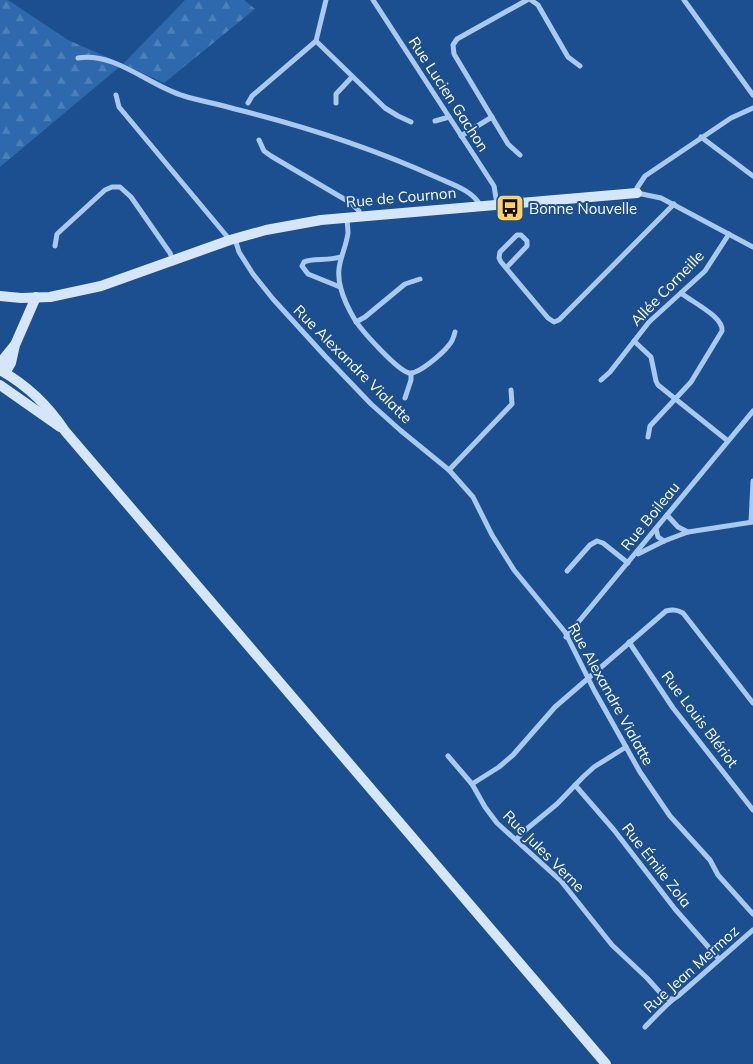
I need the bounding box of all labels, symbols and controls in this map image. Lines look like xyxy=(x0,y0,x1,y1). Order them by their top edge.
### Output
street label: Rue Lucien Gachon xyxy=(405,33,493,155)
street label: Rue de Cournon xyxy=(345,183,457,211)
bus stop icon: Bonne Nouvelle xyxy=(495,193,525,223)
place label: Bonne Nouvelle xyxy=(529,199,637,218)
street label: Allée Corneille xyxy=(626,246,708,330)
street label: Rue Alexandre Vialatte xyxy=(290,301,416,427)
street label: Rue Boileau xyxy=(617,478,683,554)
street label: Rue Alexandre Vialatte xyxy=(564,619,658,769)
street label: Rue Louis Blériot xyxy=(657,667,743,771)
street label: Rue Jules Verne xyxy=(499,806,589,896)
street label: Rue Émile Zola xyxy=(618,819,696,911)
street label: Rue Jean Mermoz xyxy=(639,921,743,1017)

